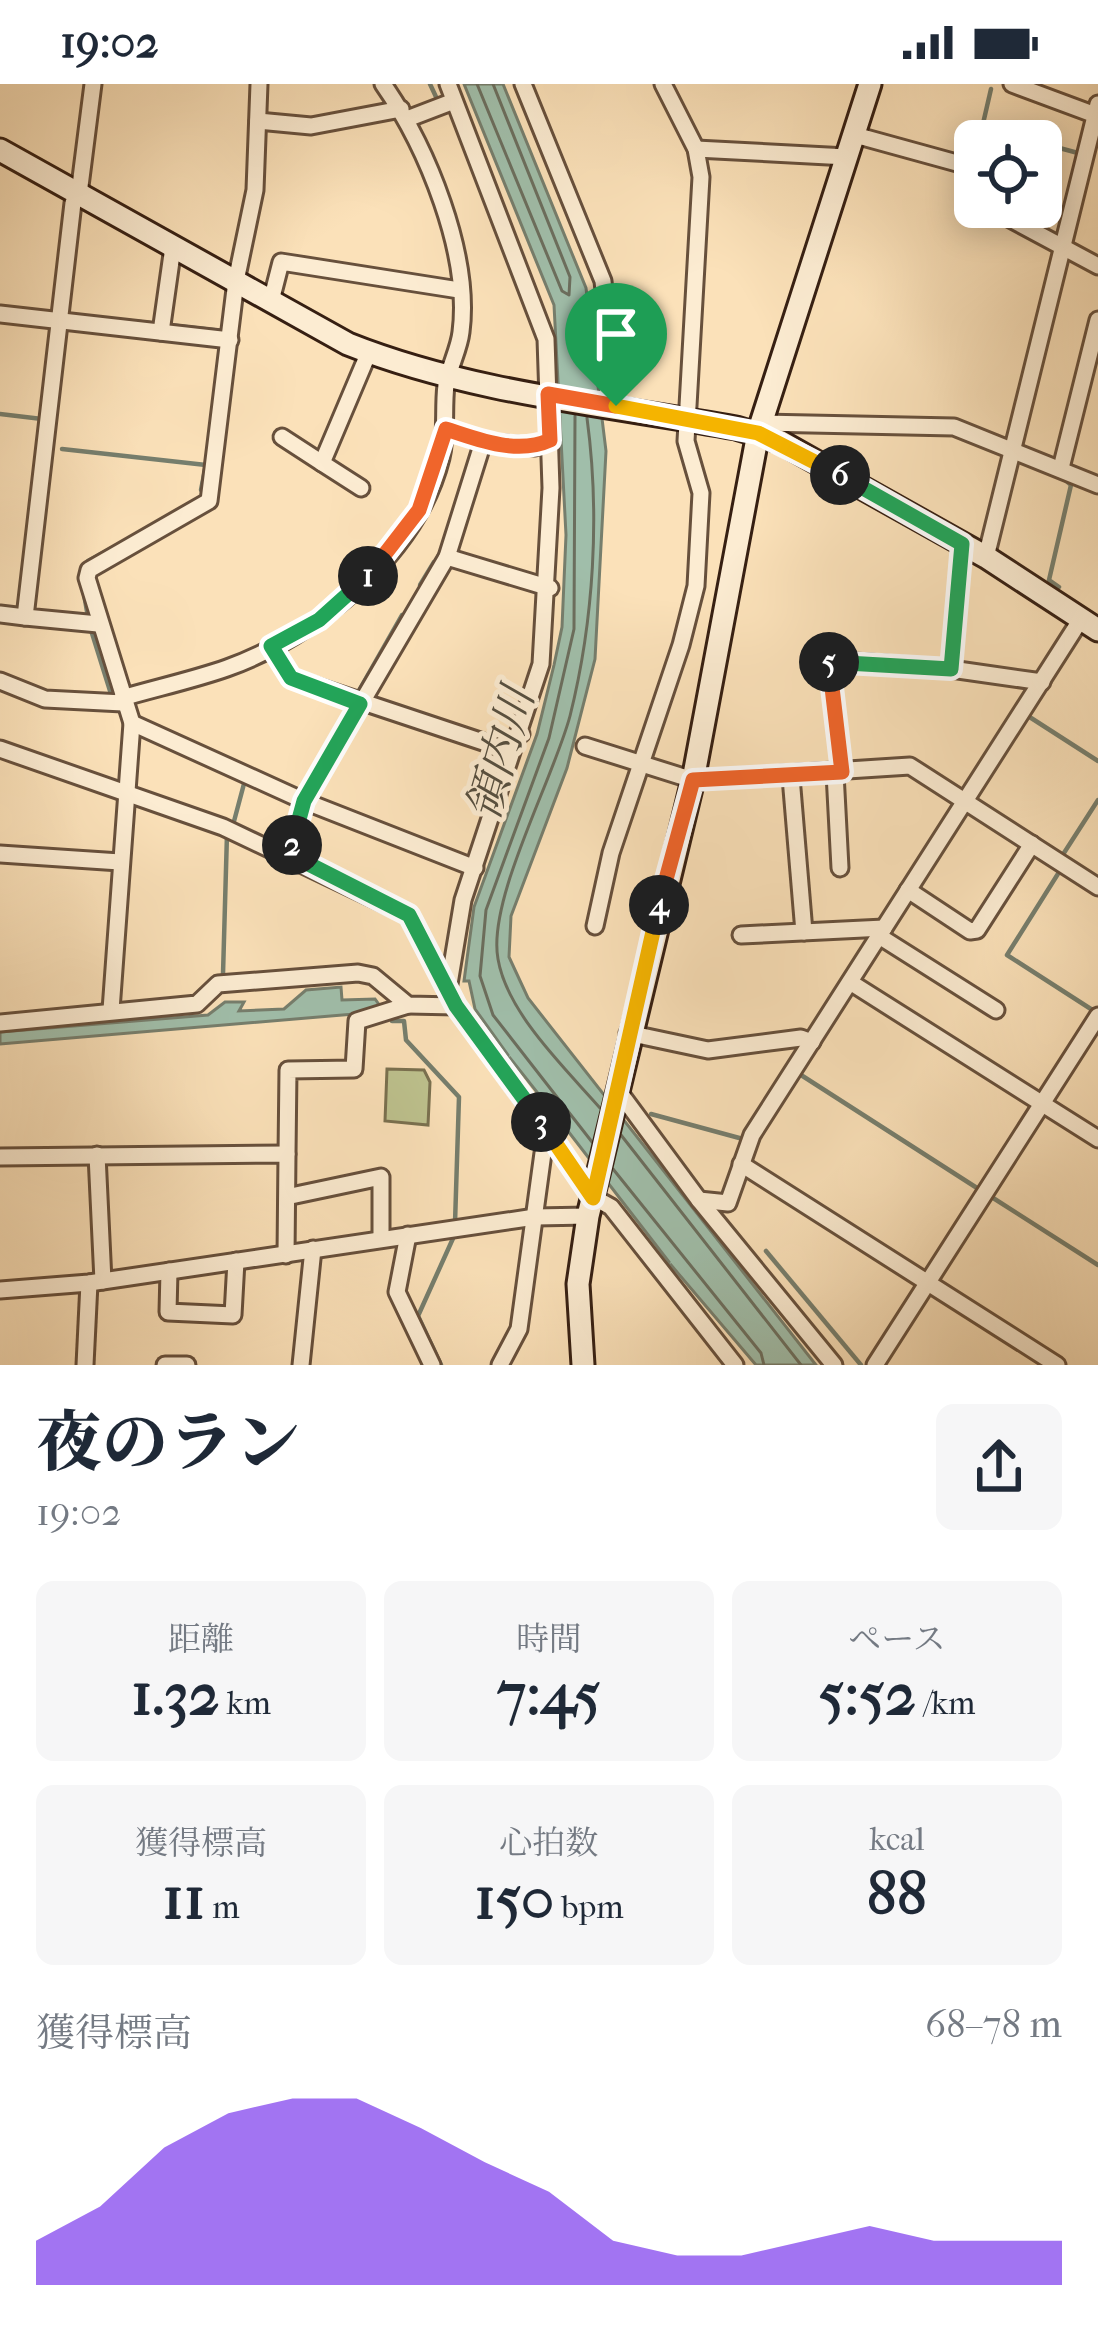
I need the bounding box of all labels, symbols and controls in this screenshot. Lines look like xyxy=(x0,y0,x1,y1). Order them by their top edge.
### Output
text: 19:02 xyxy=(60,16,159,69)
map controls xyxy=(954,120,1062,228)
button: locate xyxy=(954,120,1062,228)
pin xyxy=(565,283,667,406)
icon: arrive xyxy=(583,301,649,367)
pin: 6 xyxy=(810,445,870,505)
text: 6 xyxy=(831,455,849,494)
pin: 1 xyxy=(338,546,398,606)
text: 1 xyxy=(362,556,374,595)
pin: 5 xyxy=(799,632,859,692)
text: 5 xyxy=(822,642,836,681)
water label: 領内川 xyxy=(457,677,546,826)
pin: 2 xyxy=(262,815,322,875)
text: 2 xyxy=(284,825,300,864)
pin: 4 xyxy=(629,875,689,935)
text: 4 xyxy=(649,885,669,924)
pin: 3 xyxy=(511,1092,571,1152)
text: 3 xyxy=(534,1102,548,1141)
button: share xyxy=(936,1404,1062,1530)
text: 夜のラン xyxy=(36,1405,300,1482)
text: 19:02 xyxy=(36,1489,121,1535)
text: 距離 xyxy=(168,1620,234,1659)
text: 時間 xyxy=(516,1620,582,1659)
text: ペース xyxy=(848,1620,946,1659)
text: 1.32 xyxy=(131,1659,219,1730)
text: 7:45 xyxy=(497,1659,601,1730)
text: 5:52 xyxy=(819,1659,916,1730)
text: km xyxy=(219,1684,271,1723)
text: /km xyxy=(916,1684,975,1723)
text: kcal xyxy=(869,1820,925,1859)
text: 獲得標高 xyxy=(135,1824,267,1863)
text: 心拍数 xyxy=(500,1824,599,1863)
text: 88 xyxy=(867,1859,927,1930)
text: 11 xyxy=(162,1863,205,1934)
text: 150 xyxy=(474,1863,554,1934)
text: m xyxy=(205,1888,240,1927)
text: bpm xyxy=(554,1888,624,1927)
text: 68–78 m xyxy=(925,2001,1062,2047)
text: 獲得標高 xyxy=(36,2010,192,2056)

